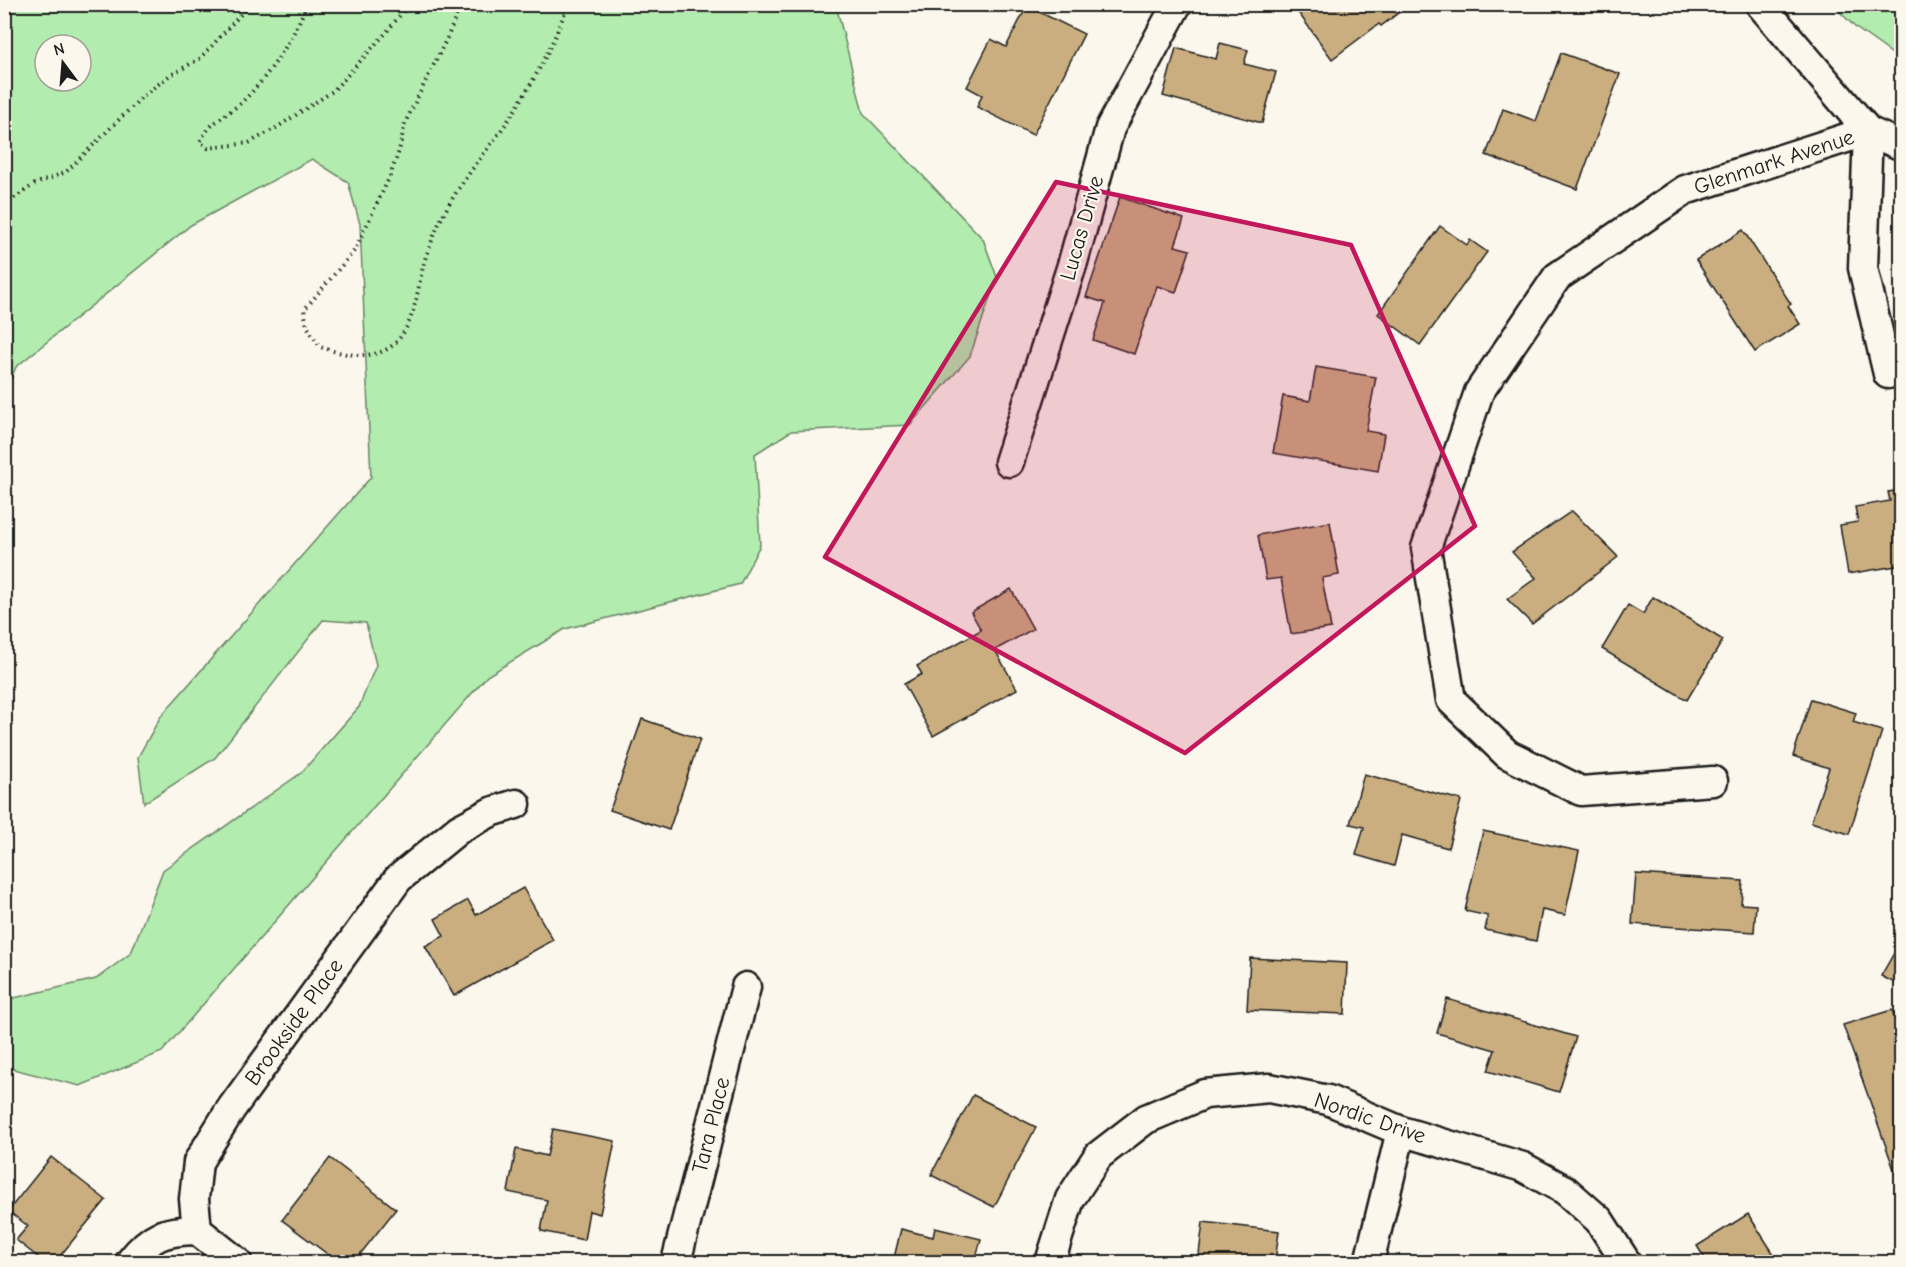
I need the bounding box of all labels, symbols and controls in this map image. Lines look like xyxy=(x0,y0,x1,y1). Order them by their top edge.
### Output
north arrow xyxy=(33,33,93,93)
text: N xyxy=(52,39,67,60)
street label: Glenmark Avenue xyxy=(1691,124,1857,200)
street label: Lucas Drive xyxy=(1055,173,1109,283)
street label: Brookside Place xyxy=(239,954,349,1090)
street label: Tara Place xyxy=(687,1074,735,1176)
street label: Nordic Drive xyxy=(1311,1087,1429,1149)

